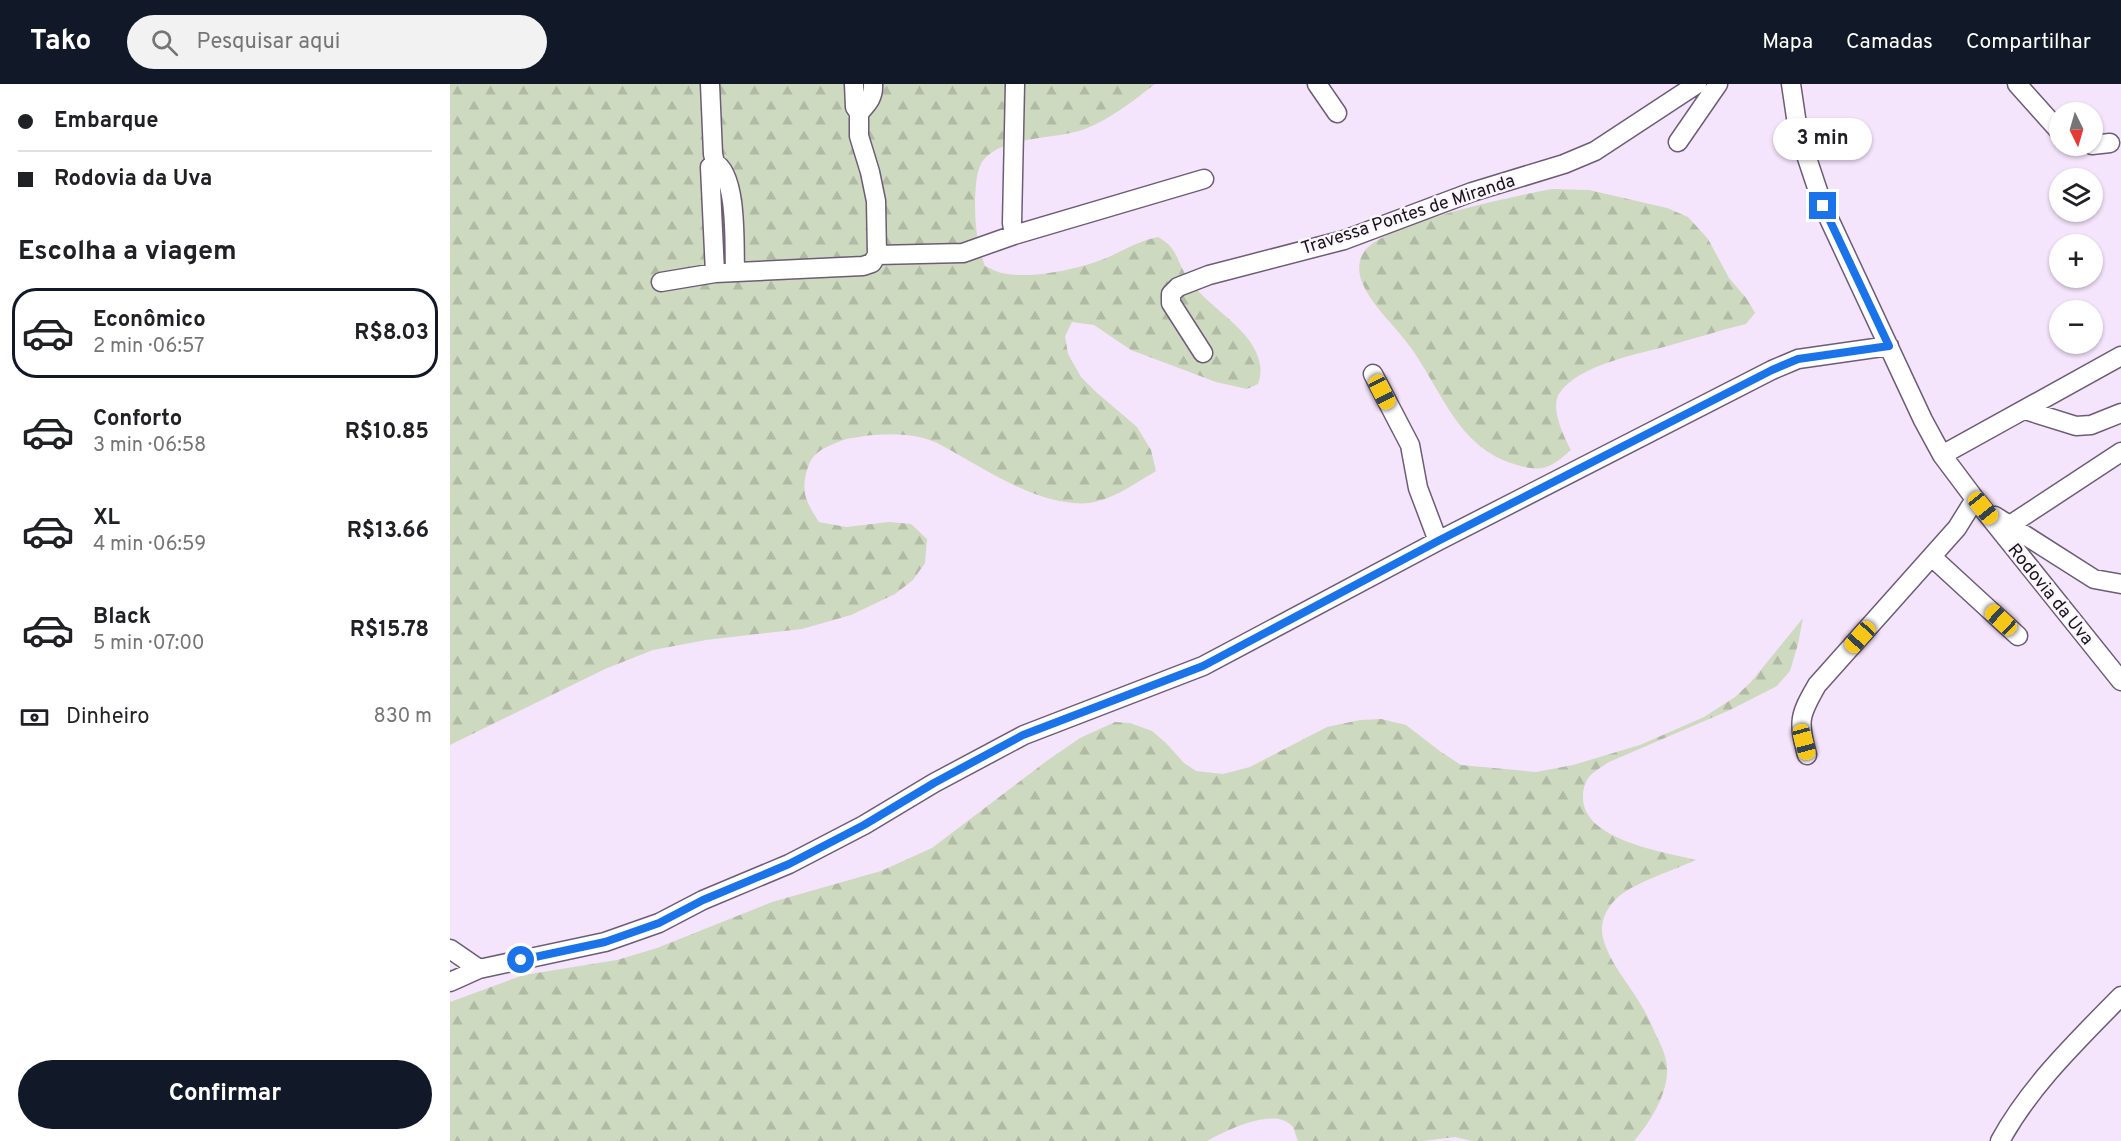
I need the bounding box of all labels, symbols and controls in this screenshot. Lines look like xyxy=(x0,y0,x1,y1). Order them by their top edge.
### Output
search box xyxy=(127,15,547,69)
text: Tako xyxy=(30,24,91,60)
icon: search xyxy=(148,26,181,59)
text: Pesquisar aqui xyxy=(196,29,340,56)
text: Mapa xyxy=(1762,29,1813,56)
text: Camadas xyxy=(1846,29,1933,56)
text: Compartilhar xyxy=(1966,29,2091,56)
north arrow xyxy=(2049,102,2103,156)
map controls xyxy=(2049,102,2103,354)
text: Embarque xyxy=(54,108,158,135)
callout: 3 min xyxy=(1774,119,1872,161)
text: 3 min xyxy=(1796,126,1849,152)
text: Rodovia da Uva xyxy=(54,166,212,193)
button: layers xyxy=(2049,168,2103,222)
street label: Travessa Pontes de Miranda xyxy=(1299,170,1518,261)
route end xyxy=(1809,192,1836,219)
button: + xyxy=(2049,234,2103,288)
text: Escolha a viagem xyxy=(18,235,237,269)
button: − xyxy=(2049,300,2103,354)
icon: car xyxy=(21,306,75,360)
text: Econômico xyxy=(93,307,206,334)
text: R$8.03 xyxy=(354,320,429,347)
text: 2 min · 06:57 xyxy=(93,334,205,360)
car xyxy=(1366,372,1398,412)
icon: car xyxy=(21,405,75,459)
text: Conforto xyxy=(93,406,182,433)
text: R$10.85 xyxy=(345,419,429,446)
text: 3 min · 06:58 xyxy=(93,433,206,459)
car xyxy=(1965,488,2001,528)
icon: car xyxy=(21,504,75,558)
text: XL xyxy=(93,505,120,532)
text: R$13.66 xyxy=(347,518,429,545)
text: 4 min · 06:59 xyxy=(93,532,206,558)
street label: Rodovia da Uva xyxy=(2002,540,2098,650)
car xyxy=(1982,601,2020,639)
icon: car xyxy=(21,603,75,657)
text: Black xyxy=(93,604,151,631)
text: R$15.78 xyxy=(350,617,429,644)
car xyxy=(1841,618,1879,656)
text: 5 min · 07:00 xyxy=(93,631,205,657)
icon: cash xyxy=(18,701,51,734)
text: Dinheiro xyxy=(66,704,149,731)
text: 830 m xyxy=(373,704,432,730)
car xyxy=(1791,722,1817,762)
route start xyxy=(507,946,534,973)
button: Confirmar xyxy=(18,1060,432,1129)

